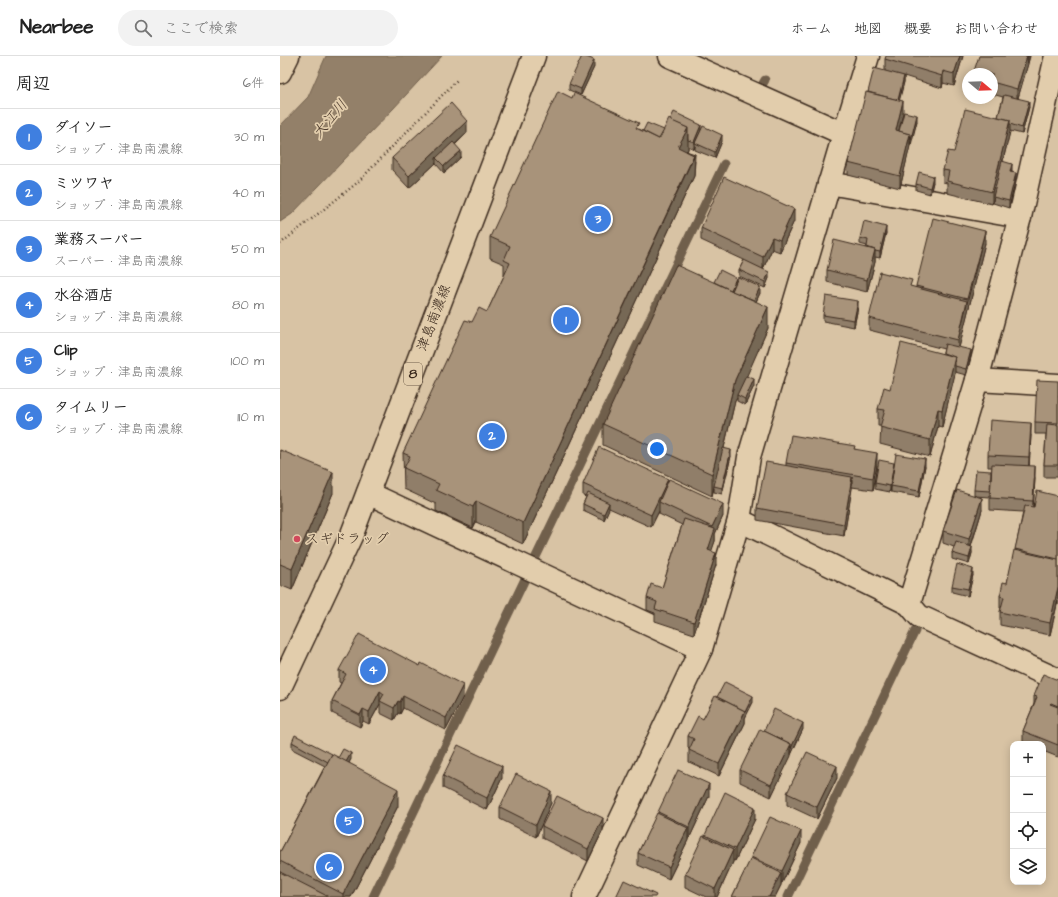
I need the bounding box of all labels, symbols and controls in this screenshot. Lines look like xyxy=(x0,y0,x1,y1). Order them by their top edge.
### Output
search box xyxy=(118,10,398,46)
text: Nearbee xyxy=(20,14,94,41)
icon: search xyxy=(132,17,154,39)
text: ここで検索 xyxy=(164,18,239,39)
text: ホーム xyxy=(791,19,832,39)
text: 地図 xyxy=(854,19,882,39)
text: 概要 xyxy=(904,19,932,39)
text: お問い合わせ xyxy=(954,19,1038,39)
north arrow xyxy=(962,68,998,104)
text: 周辺 xyxy=(16,72,50,96)
text: 6件 xyxy=(243,74,264,92)
water label: 大江川 xyxy=(307,95,353,143)
text: ダイソー xyxy=(54,117,113,138)
text: 1 xyxy=(28,128,30,146)
text: 30 m xyxy=(234,128,264,146)
text: ショップ · 津島南濃線 xyxy=(54,140,183,158)
text: ミツワヤ xyxy=(54,173,114,194)
text: 2 xyxy=(25,184,33,202)
text: 40 m xyxy=(232,184,264,202)
text: ショップ · 津島南濃線 xyxy=(54,196,183,214)
pin: 3 xyxy=(585,204,611,234)
text: 業務スーパー xyxy=(54,229,143,250)
text: 3 xyxy=(26,240,32,258)
text: 50 m xyxy=(231,240,264,258)
text: スーパー · 津島南濃線 xyxy=(54,252,183,270)
street label: 津島南濃線 xyxy=(412,282,456,354)
text: 水谷酒店 xyxy=(54,285,114,306)
text: 4 xyxy=(25,296,33,314)
text: 80 m xyxy=(232,296,264,314)
pin: 1 xyxy=(553,305,579,335)
text: ショップ · 津島南濃線 xyxy=(54,308,183,326)
text: Clip xyxy=(54,340,78,361)
text: 5 xyxy=(24,352,34,370)
text: 100 m xyxy=(231,352,264,370)
text: ショップ · 津島南濃線 xyxy=(54,363,183,381)
road number: 8 xyxy=(404,363,422,385)
text: タイムリー xyxy=(54,397,128,418)
text: 6 xyxy=(25,408,33,426)
text: 110 m xyxy=(237,408,264,426)
text: ショップ · 津島南濃線 xyxy=(54,420,183,438)
pin: 2 xyxy=(479,421,505,451)
your location xyxy=(647,439,667,459)
place label: スギドラッグ xyxy=(305,529,389,549)
marker: スギドラッグ xyxy=(292,534,302,544)
pin: 4 xyxy=(360,655,386,685)
map controls xyxy=(1010,741,1046,885)
button: + xyxy=(1010,741,1046,777)
button: − xyxy=(1010,777,1046,813)
pin: 5 xyxy=(336,806,362,836)
button: locate xyxy=(1010,813,1046,849)
button: layers xyxy=(1010,849,1046,885)
pin: 6 xyxy=(316,852,342,882)

